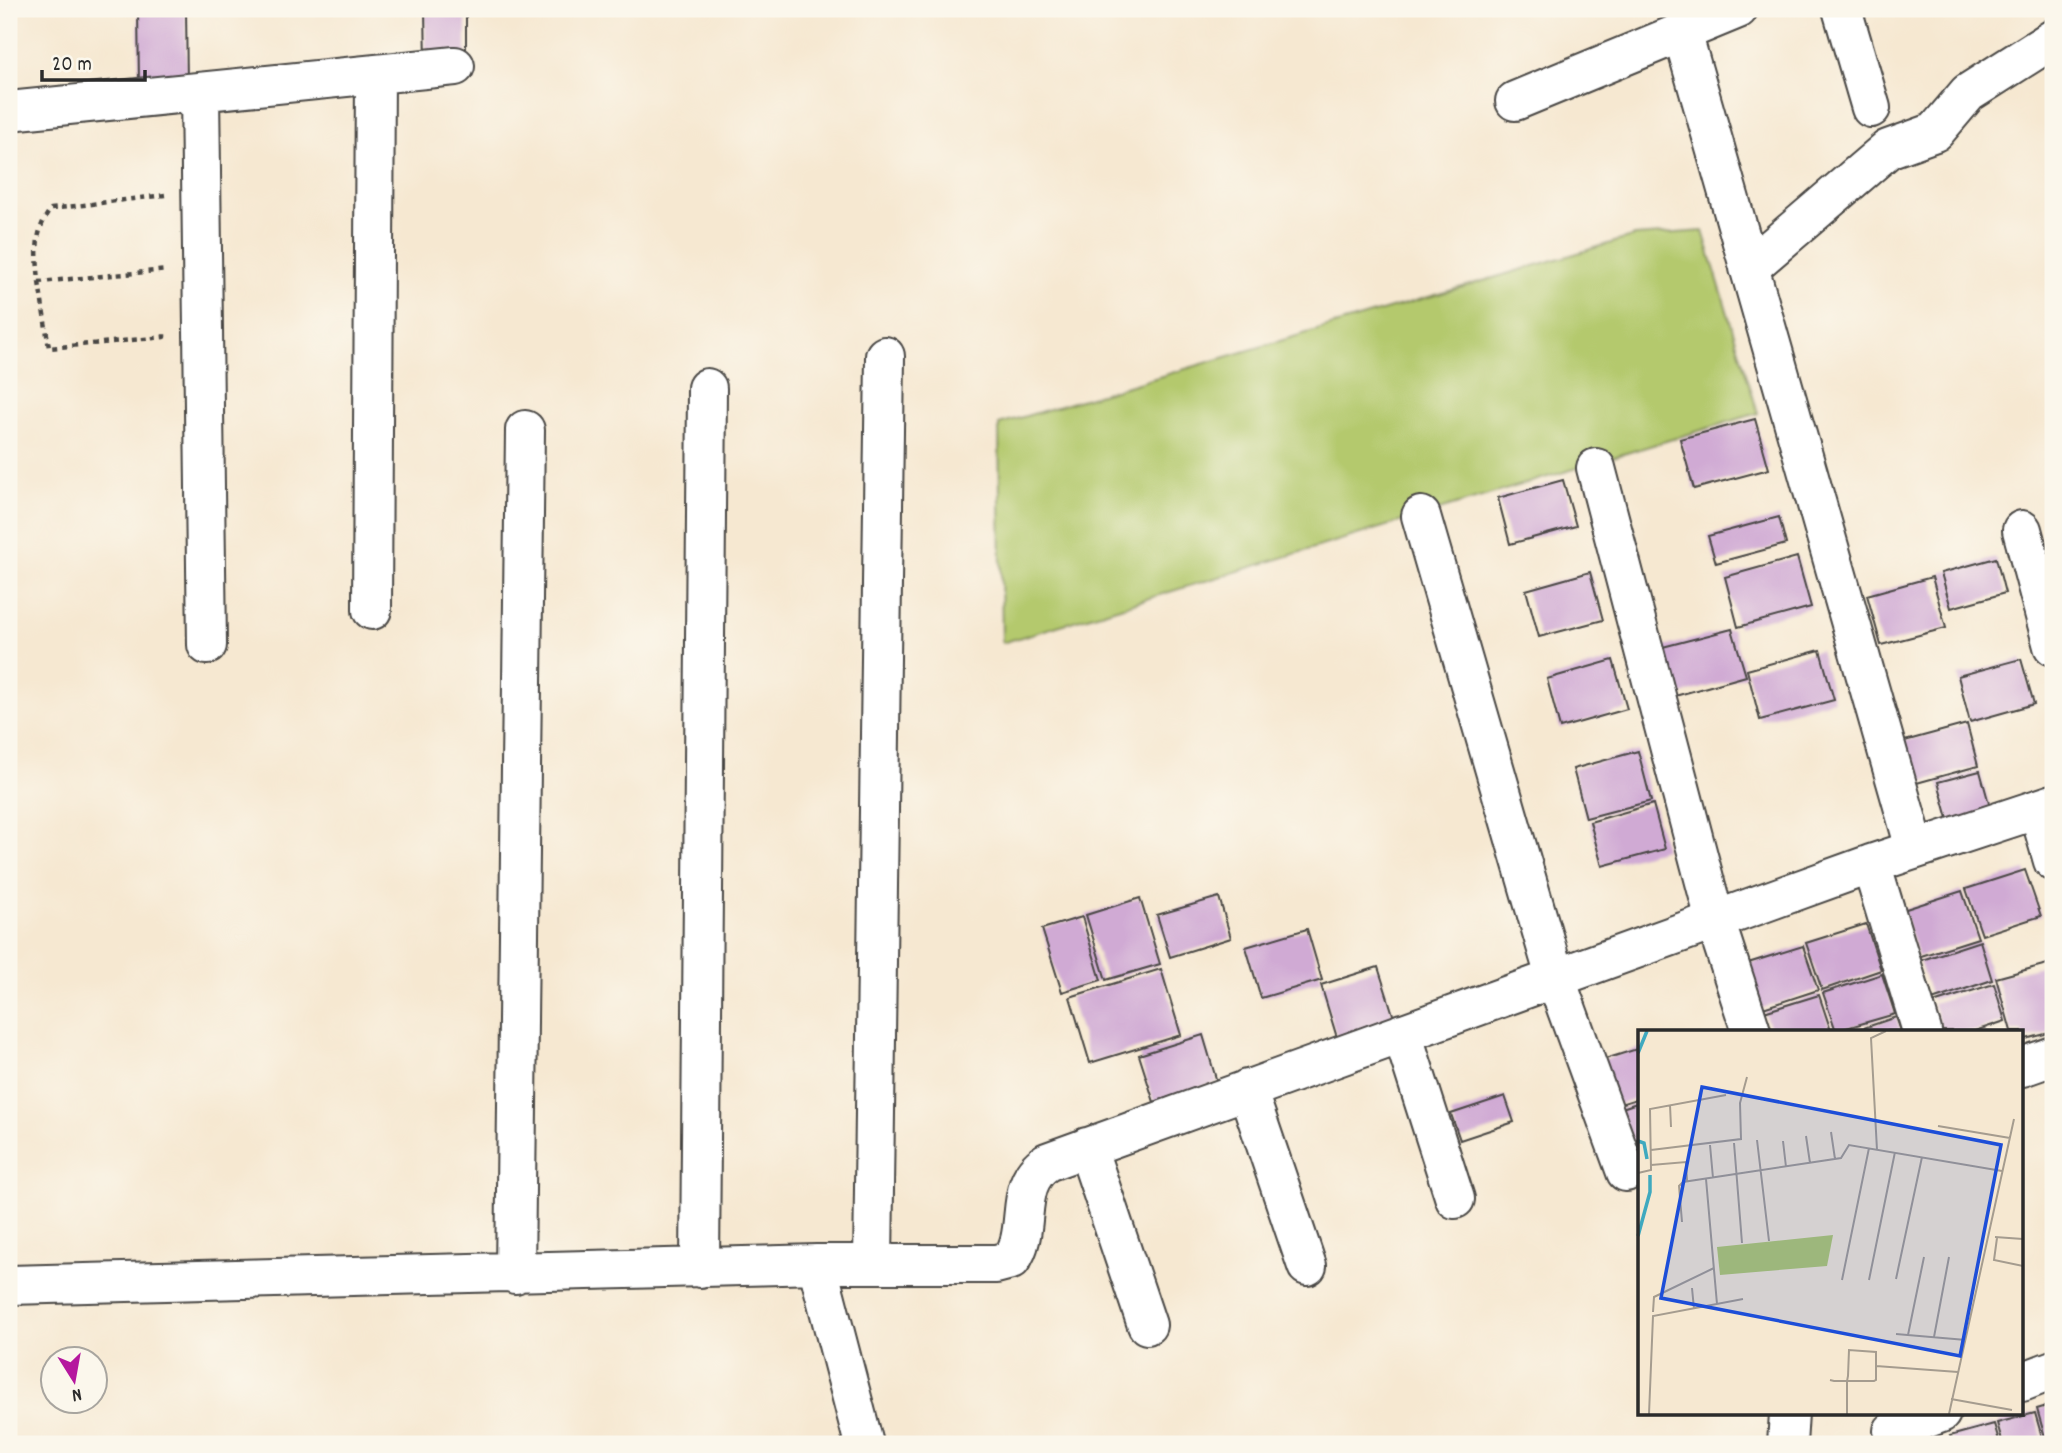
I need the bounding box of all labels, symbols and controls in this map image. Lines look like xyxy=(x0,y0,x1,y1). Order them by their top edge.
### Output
scale bar xyxy=(42,38,145,82)
text: 20 m xyxy=(52,51,92,81)
inset map xyxy=(1638,1030,2024,1414)
north arrow xyxy=(38,1344,108,1414)
text: N xyxy=(69,1379,84,1407)

